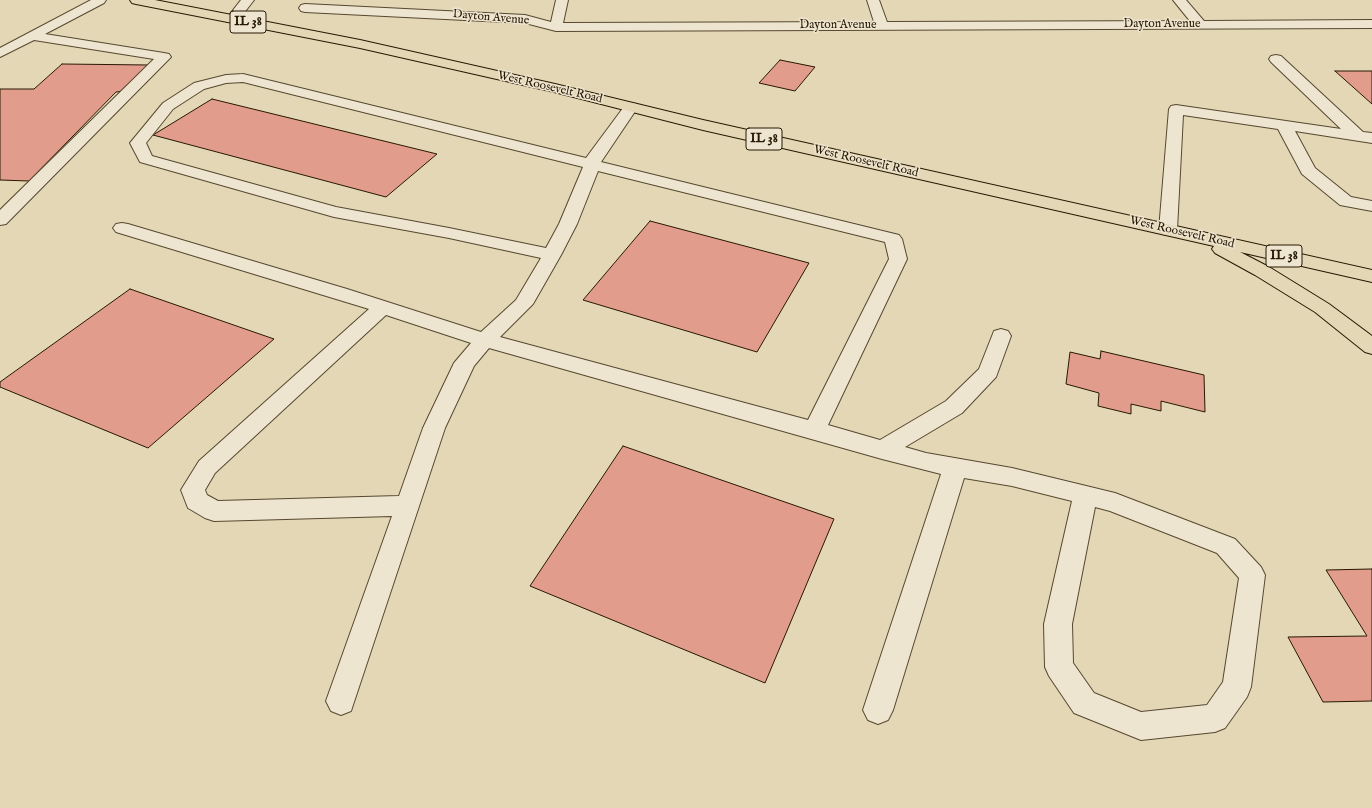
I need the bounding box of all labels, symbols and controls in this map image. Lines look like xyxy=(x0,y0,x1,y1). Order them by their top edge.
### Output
street label: Dayton Avenue xyxy=(452,7,530,29)
road number: IL 38 xyxy=(230,11,266,33)
street label: Dayton Avenue xyxy=(1124,18,1200,32)
street label: Dayton Avenue xyxy=(800,19,876,33)
street label: West Roosevelt Road xyxy=(496,69,604,107)
road number: IL 38 xyxy=(746,128,782,150)
street label: West Roosevelt Road xyxy=(812,143,920,181)
street label: West Roosevelt Road xyxy=(1128,214,1236,252)
road number: IL 38 xyxy=(1266,245,1302,267)

